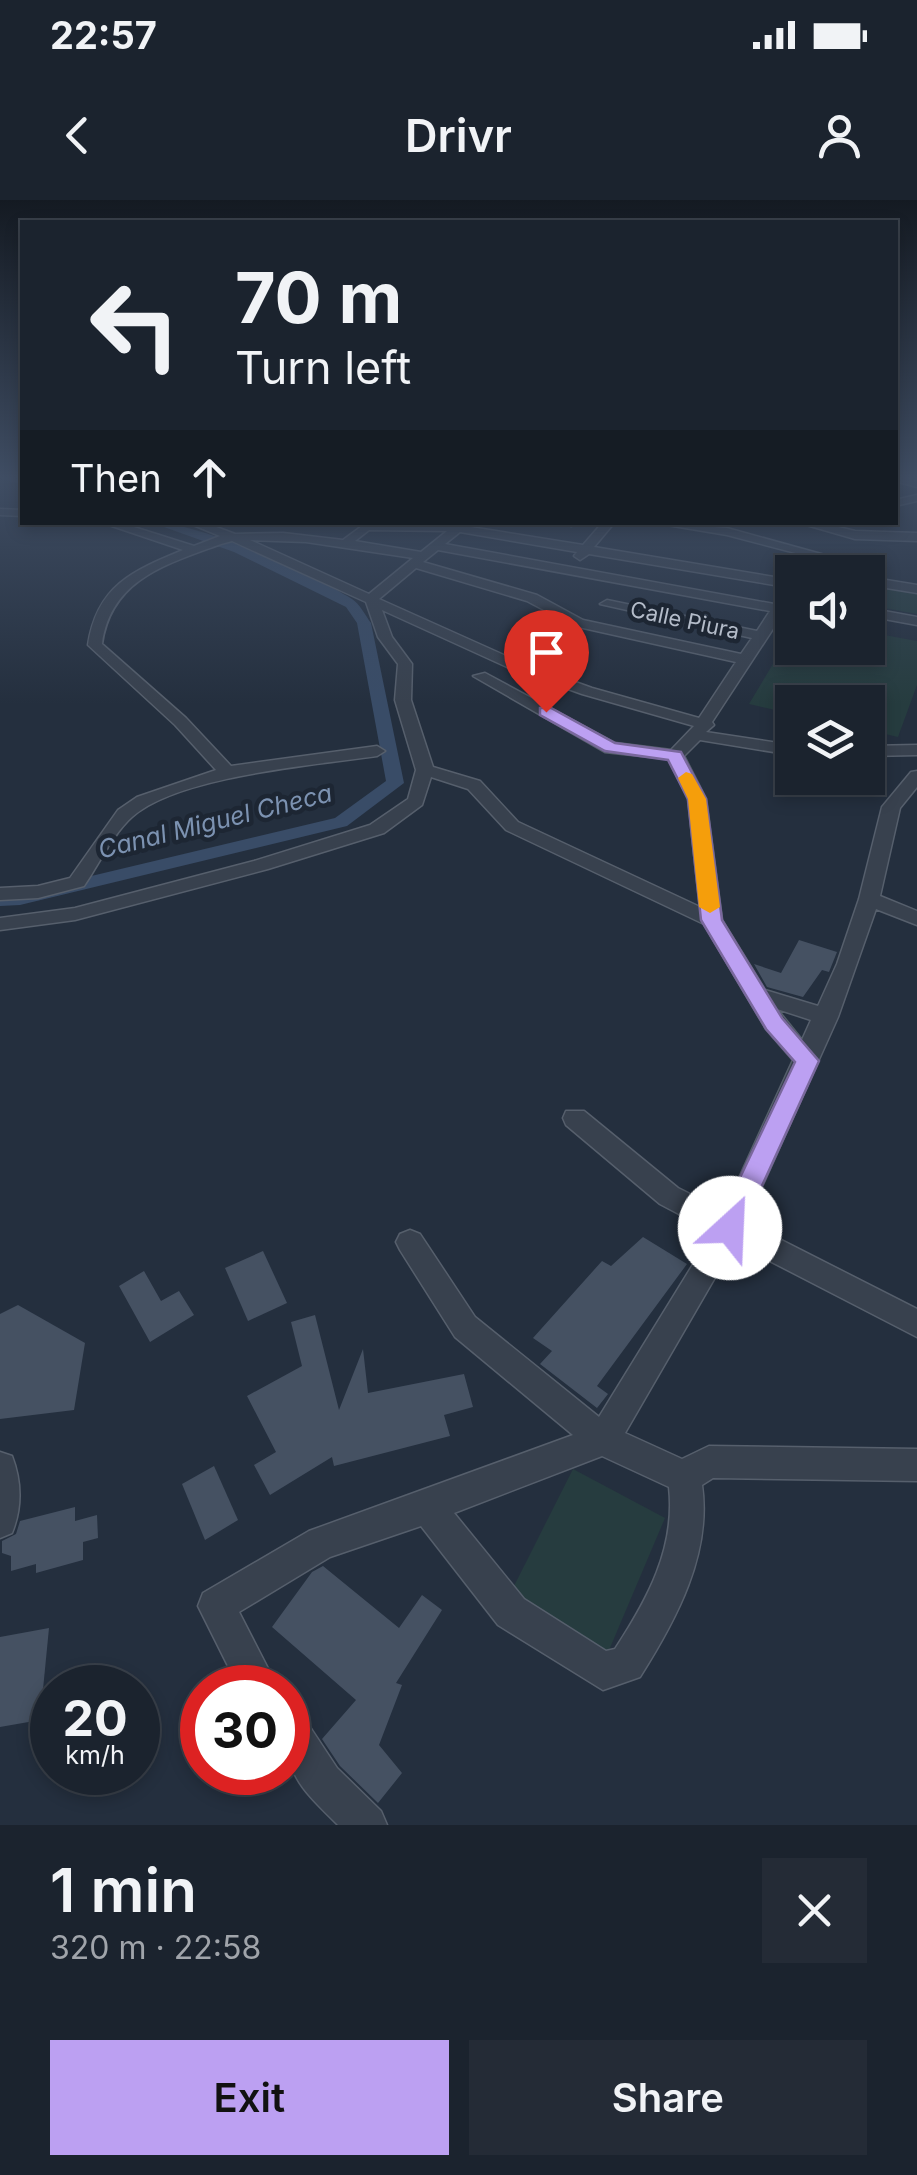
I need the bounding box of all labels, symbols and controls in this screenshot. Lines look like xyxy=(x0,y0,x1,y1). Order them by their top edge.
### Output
text: 22:57 xyxy=(50,12,157,58)
icon: back xyxy=(50,108,105,163)
text: Drivr xyxy=(405,108,512,163)
icon: person xyxy=(812,108,867,163)
text: 70 m xyxy=(235,255,402,340)
icon: left xyxy=(70,260,200,390)
text: Turn left xyxy=(235,340,411,395)
icon: ahead xyxy=(182,450,237,505)
text: Then xyxy=(70,455,162,501)
map controls xyxy=(775,555,885,795)
button: sound xyxy=(775,555,885,665)
street label: Calle Piura xyxy=(628,596,742,644)
pin xyxy=(504,610,589,713)
icon: arrive xyxy=(519,625,574,680)
button: layers xyxy=(775,685,885,795)
water label: Canal Miguel Checa xyxy=(95,777,335,865)
position arrow xyxy=(678,1176,782,1280)
speed limit sign: 30 xyxy=(180,1665,310,1795)
text: 20 xyxy=(62,1688,128,1748)
text: km/h xyxy=(65,1740,125,1770)
text: 1 min xyxy=(50,1854,197,1926)
button: close xyxy=(762,1858,867,1963)
text: 320 m · 22:58 xyxy=(50,1928,261,1967)
button: Exit xyxy=(50,2040,449,2155)
button: Share xyxy=(469,2040,867,2155)

